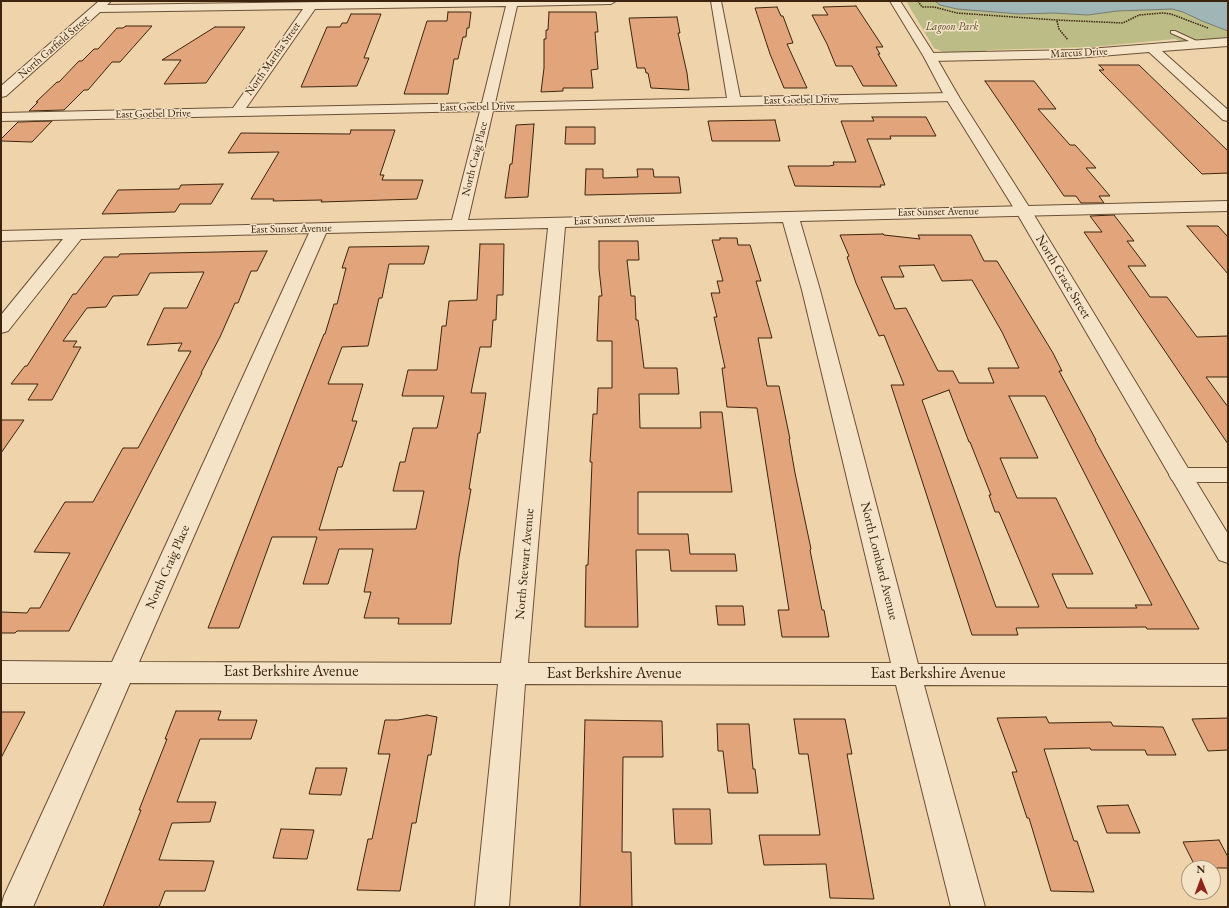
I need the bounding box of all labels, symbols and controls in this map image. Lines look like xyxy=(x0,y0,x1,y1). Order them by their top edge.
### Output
street label: North Garfield Street xyxy=(16,13,92,81)
street label: North Martha Street xyxy=(243,20,303,98)
park label: Lagoon Park xyxy=(926,20,978,34)
street label: Marcus Drive xyxy=(1050,45,1108,61)
street label: East Goebel Drive xyxy=(763,93,839,107)
street label: East Goebel Drive xyxy=(439,100,515,114)
street label: East Goebel Drive xyxy=(115,107,191,121)
street label: North Craig Place xyxy=(459,120,491,198)
street label: East Sunset Avenue xyxy=(897,205,979,219)
street label: East Sunset Avenue xyxy=(573,212,655,228)
street label: East Sunset Avenue xyxy=(250,222,332,236)
street label: North Grace Street xyxy=(1032,232,1094,322)
street label: North Lombard Avenue xyxy=(857,500,901,622)
street label: North Stewart Avenue xyxy=(512,508,538,620)
street label: North Craig Place xyxy=(143,523,193,611)
street label: East Berkshire Avenue xyxy=(224,662,358,682)
street label: East Berkshire Avenue xyxy=(547,664,681,684)
street label: East Berkshire Avenue xyxy=(871,664,1005,684)
north arrow xyxy=(1181,860,1221,900)
text: N xyxy=(1196,862,1205,876)

